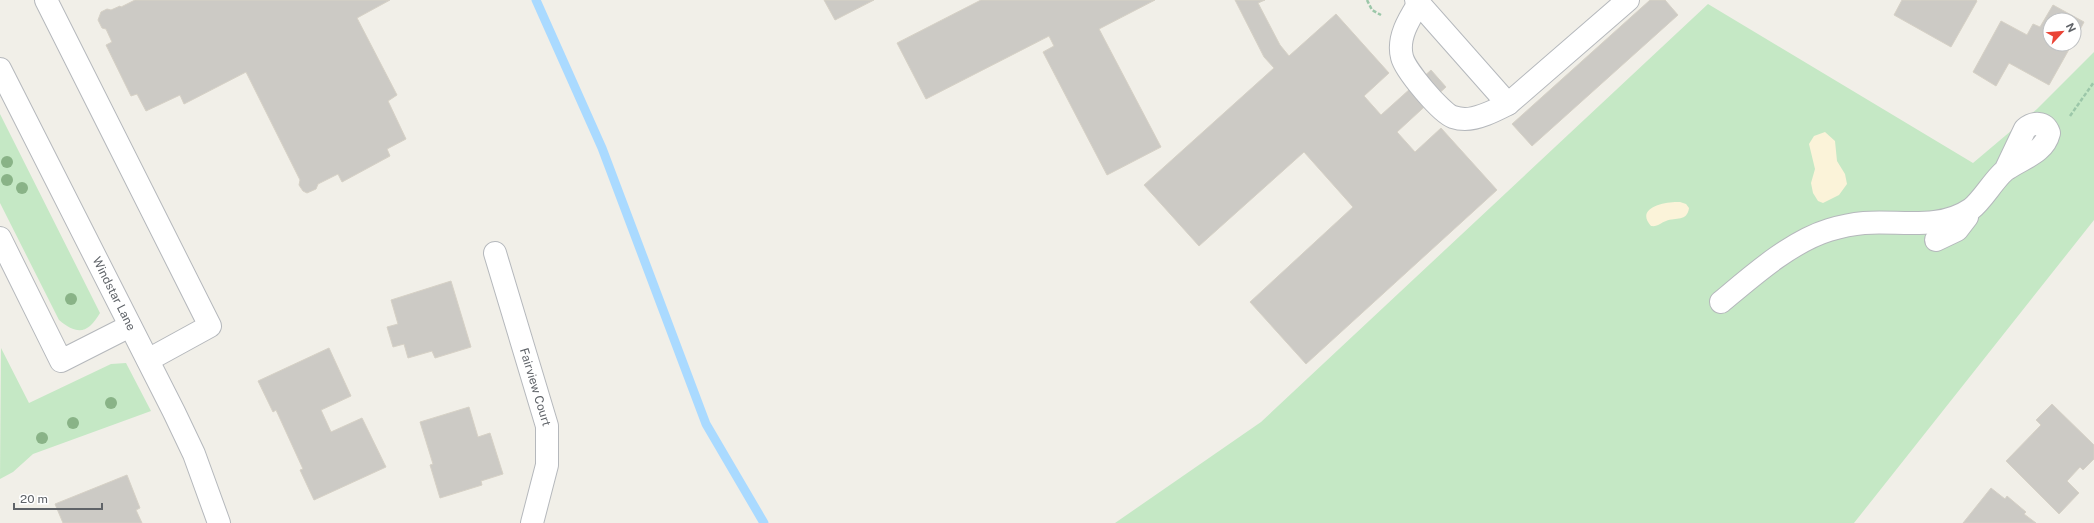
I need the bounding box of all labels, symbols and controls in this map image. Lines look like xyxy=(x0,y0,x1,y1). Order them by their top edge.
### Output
north arrow xyxy=(2042,12,2082,52)
text: N xyxy=(2064,21,2078,34)
street label: Windstar Lane xyxy=(90,255,139,333)
street label: Fairview Court xyxy=(517,346,554,428)
scale bar xyxy=(14,485,102,511)
text: 20 m xyxy=(20,492,48,506)

